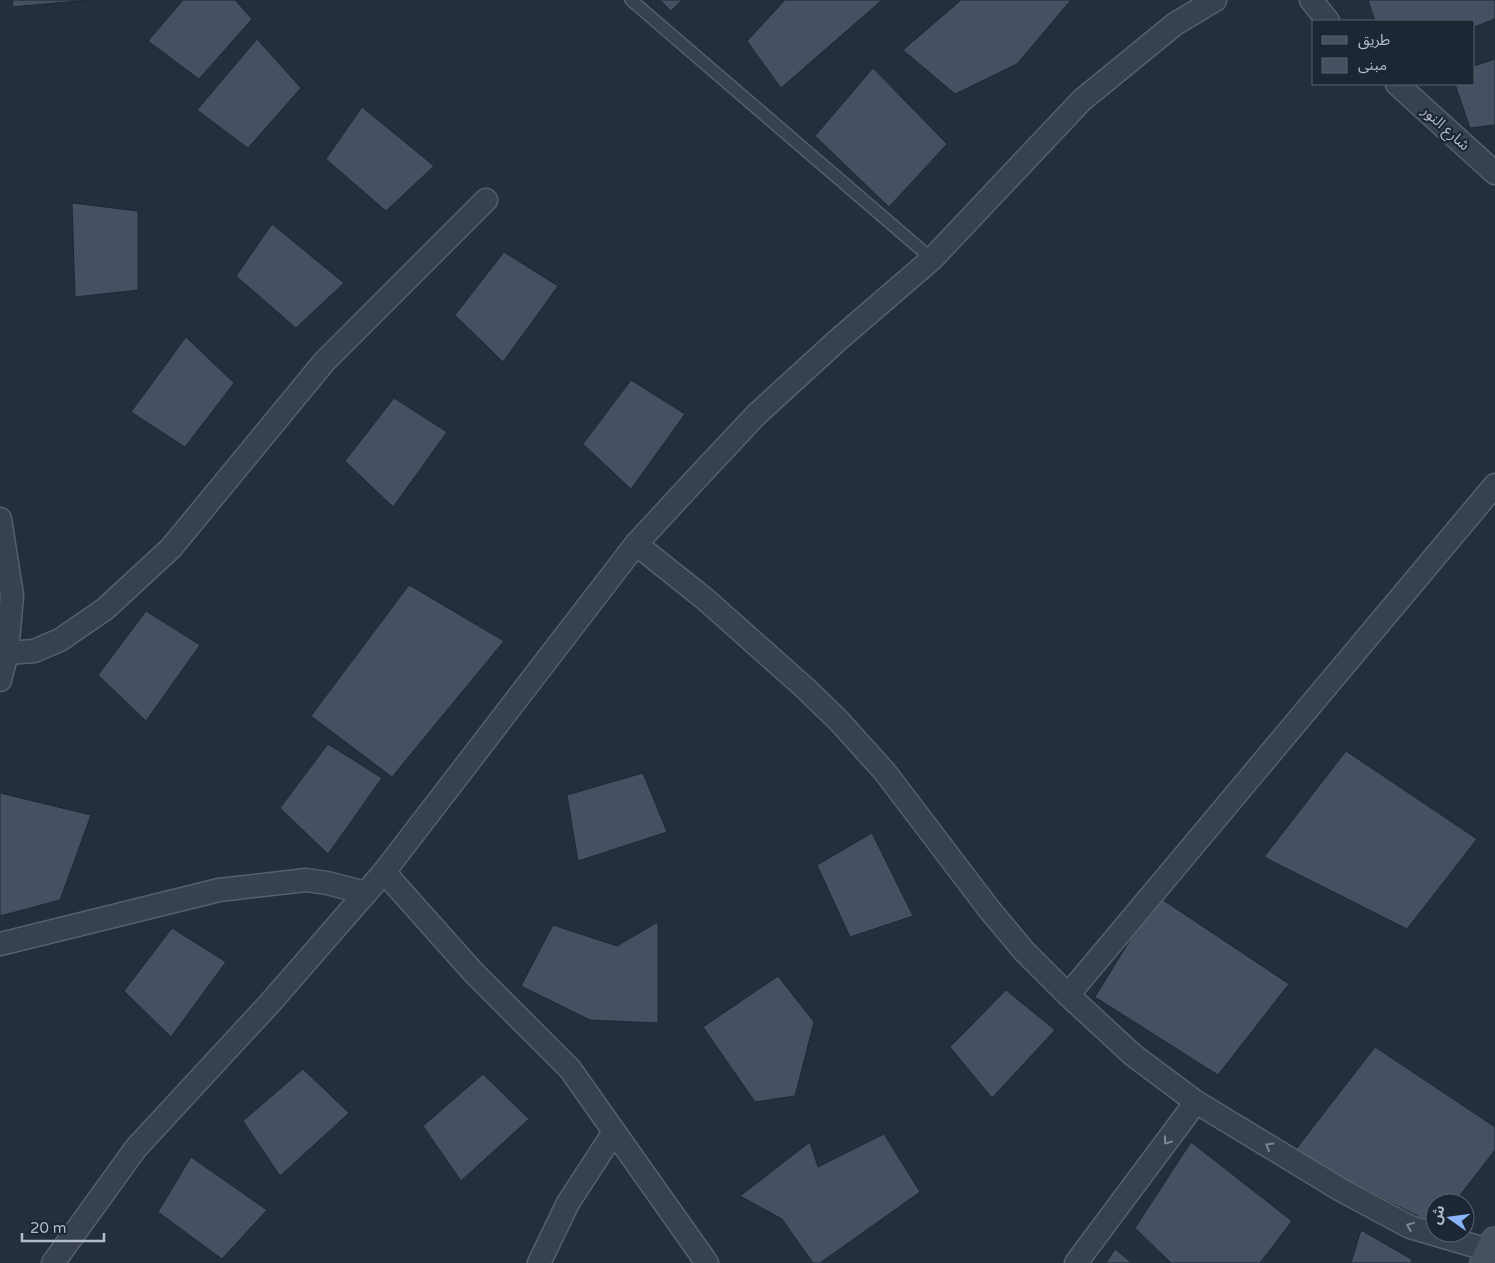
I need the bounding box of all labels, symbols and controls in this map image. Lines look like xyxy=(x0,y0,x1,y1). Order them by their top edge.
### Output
legend xyxy=(1312,20,1475,85)
text: طريق xyxy=(1358,31,1390,50)
text: مبنى xyxy=(1358,56,1387,74)
street label: شارع النور xyxy=(1416,101,1474,157)
one-way arrow xyxy=(1164,1135,1173,1145)
one-way arrow xyxy=(1265,1143,1274,1153)
north arrow xyxy=(1425,1193,1475,1243)
text: ش xyxy=(1427,1204,1448,1226)
scale bar xyxy=(22,1210,105,1242)
text: 20 m xyxy=(30,1219,67,1237)
one-way arrow xyxy=(1406,1222,1415,1232)

